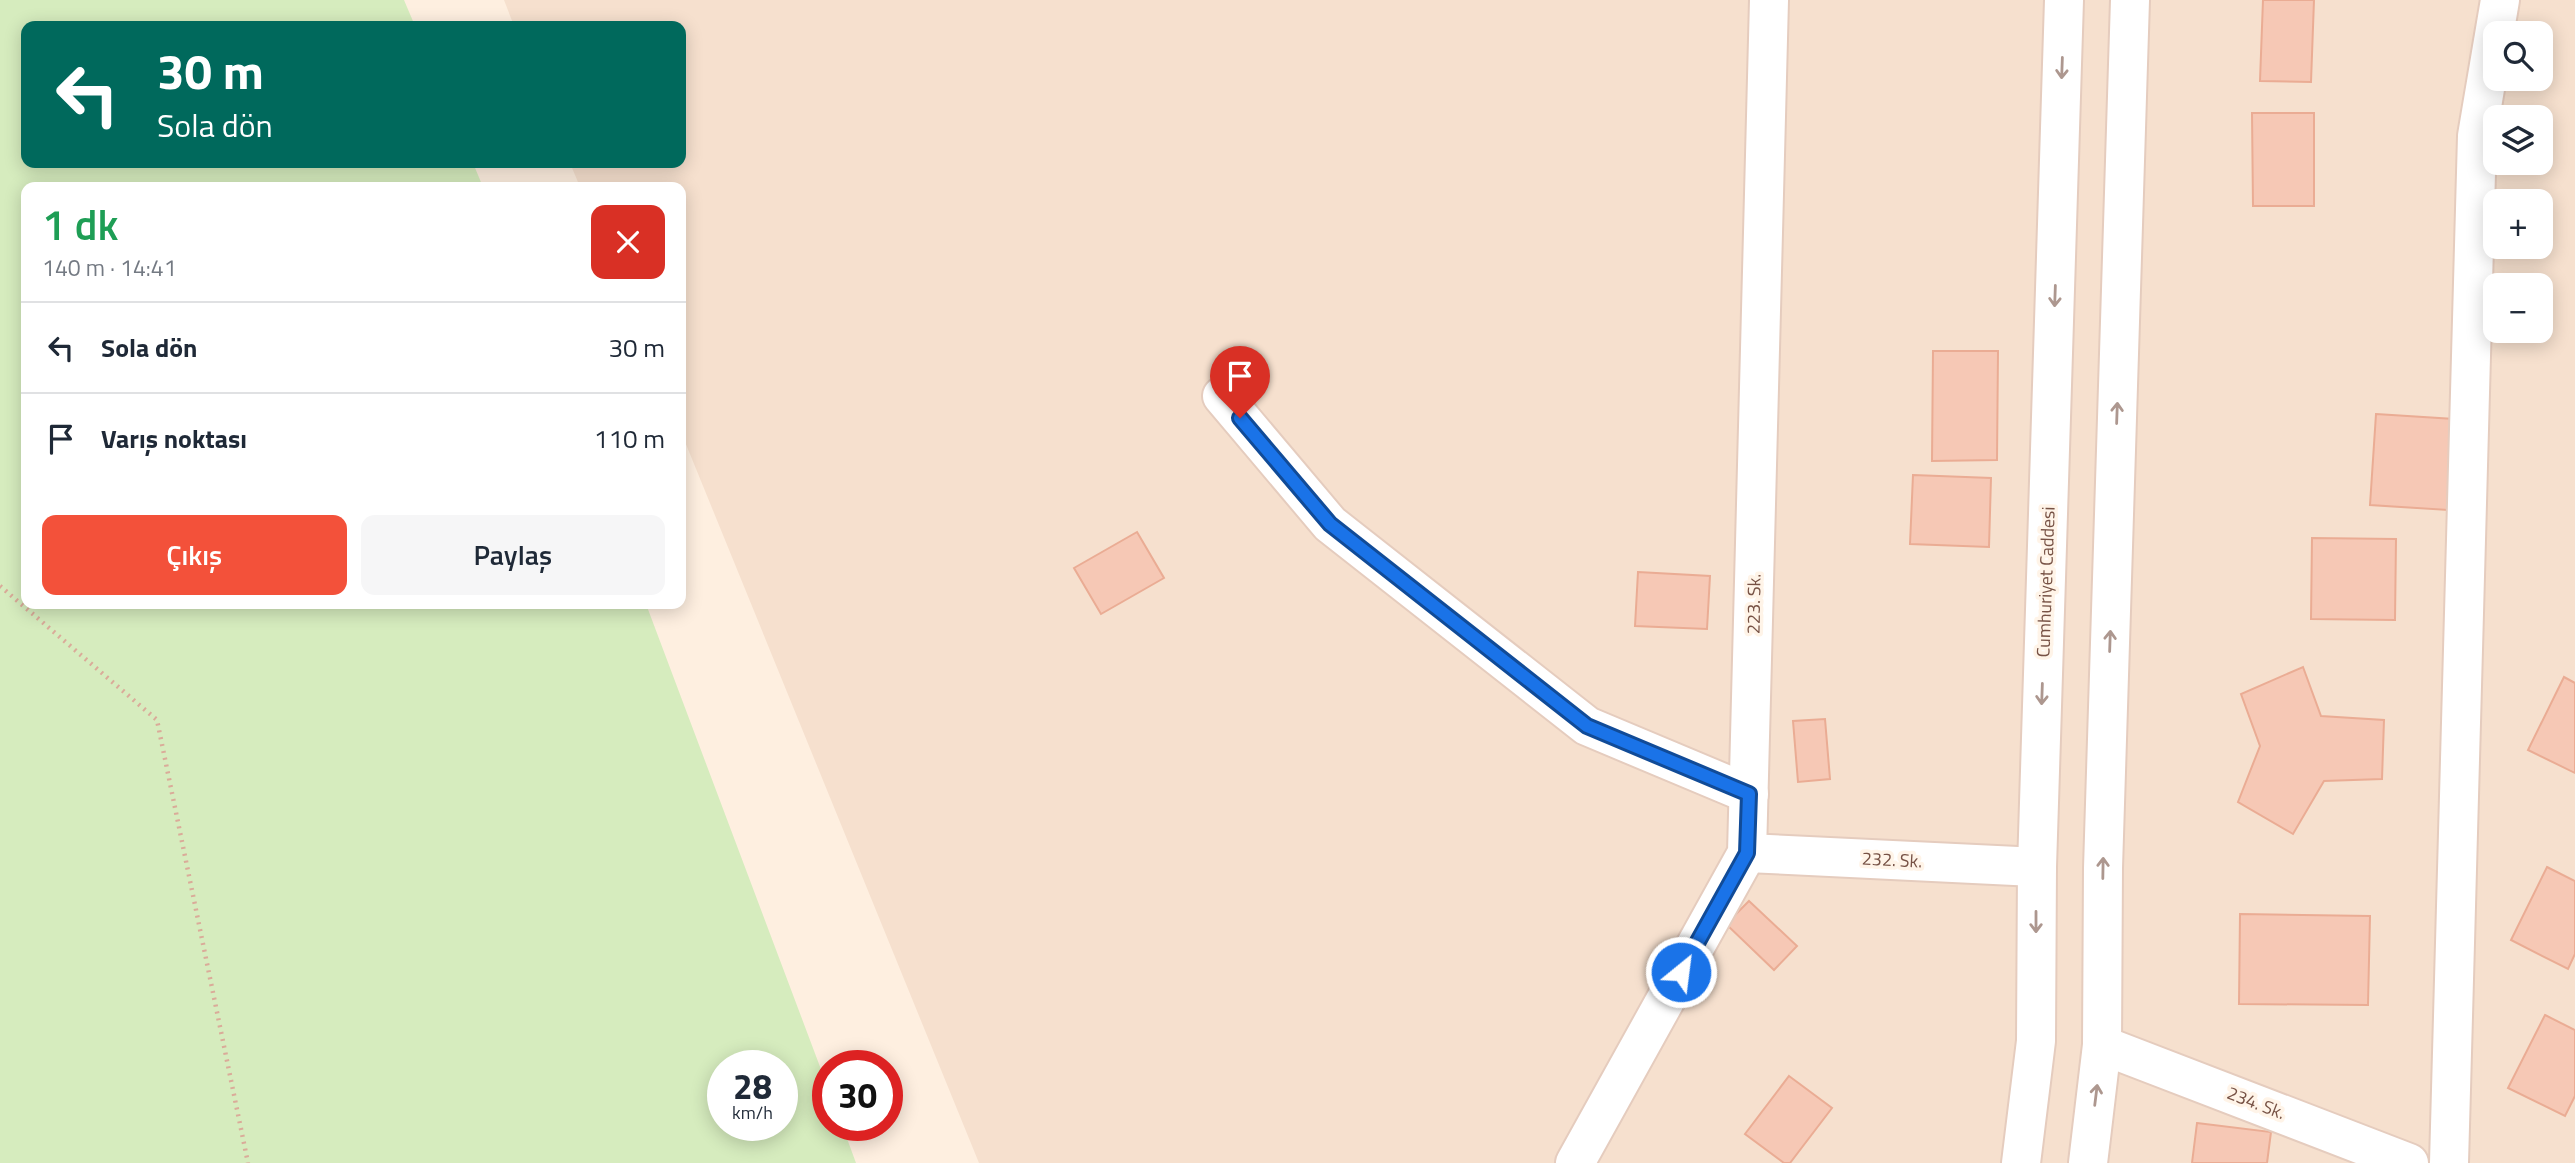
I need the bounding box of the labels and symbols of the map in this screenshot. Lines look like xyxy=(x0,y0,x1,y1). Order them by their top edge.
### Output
one-way arrow xyxy=(2055,56,2068,79)
one-way arrow xyxy=(2048,284,2061,307)
pin xyxy=(1210,346,1270,418)
one-way arrow xyxy=(2111,402,2124,425)
street label: Cumhuriyet Caddesi xyxy=(2029,506,2062,658)
street label: 223. Sk. xyxy=(1739,574,1768,634)
one-way arrow xyxy=(2104,629,2117,652)
one-way arrow xyxy=(2036,683,2049,706)
street label: 232. Sk. xyxy=(1861,844,1923,875)
one-way arrow xyxy=(2096,857,2110,880)
one-way arrow xyxy=(2029,910,2043,933)
position arrow xyxy=(1644,935,1718,1009)
speed limit sign: 30 xyxy=(812,1050,903,1141)
street label: 234. Sk. xyxy=(2223,1079,2289,1126)
one-way arrow xyxy=(2089,1084,2102,1107)

